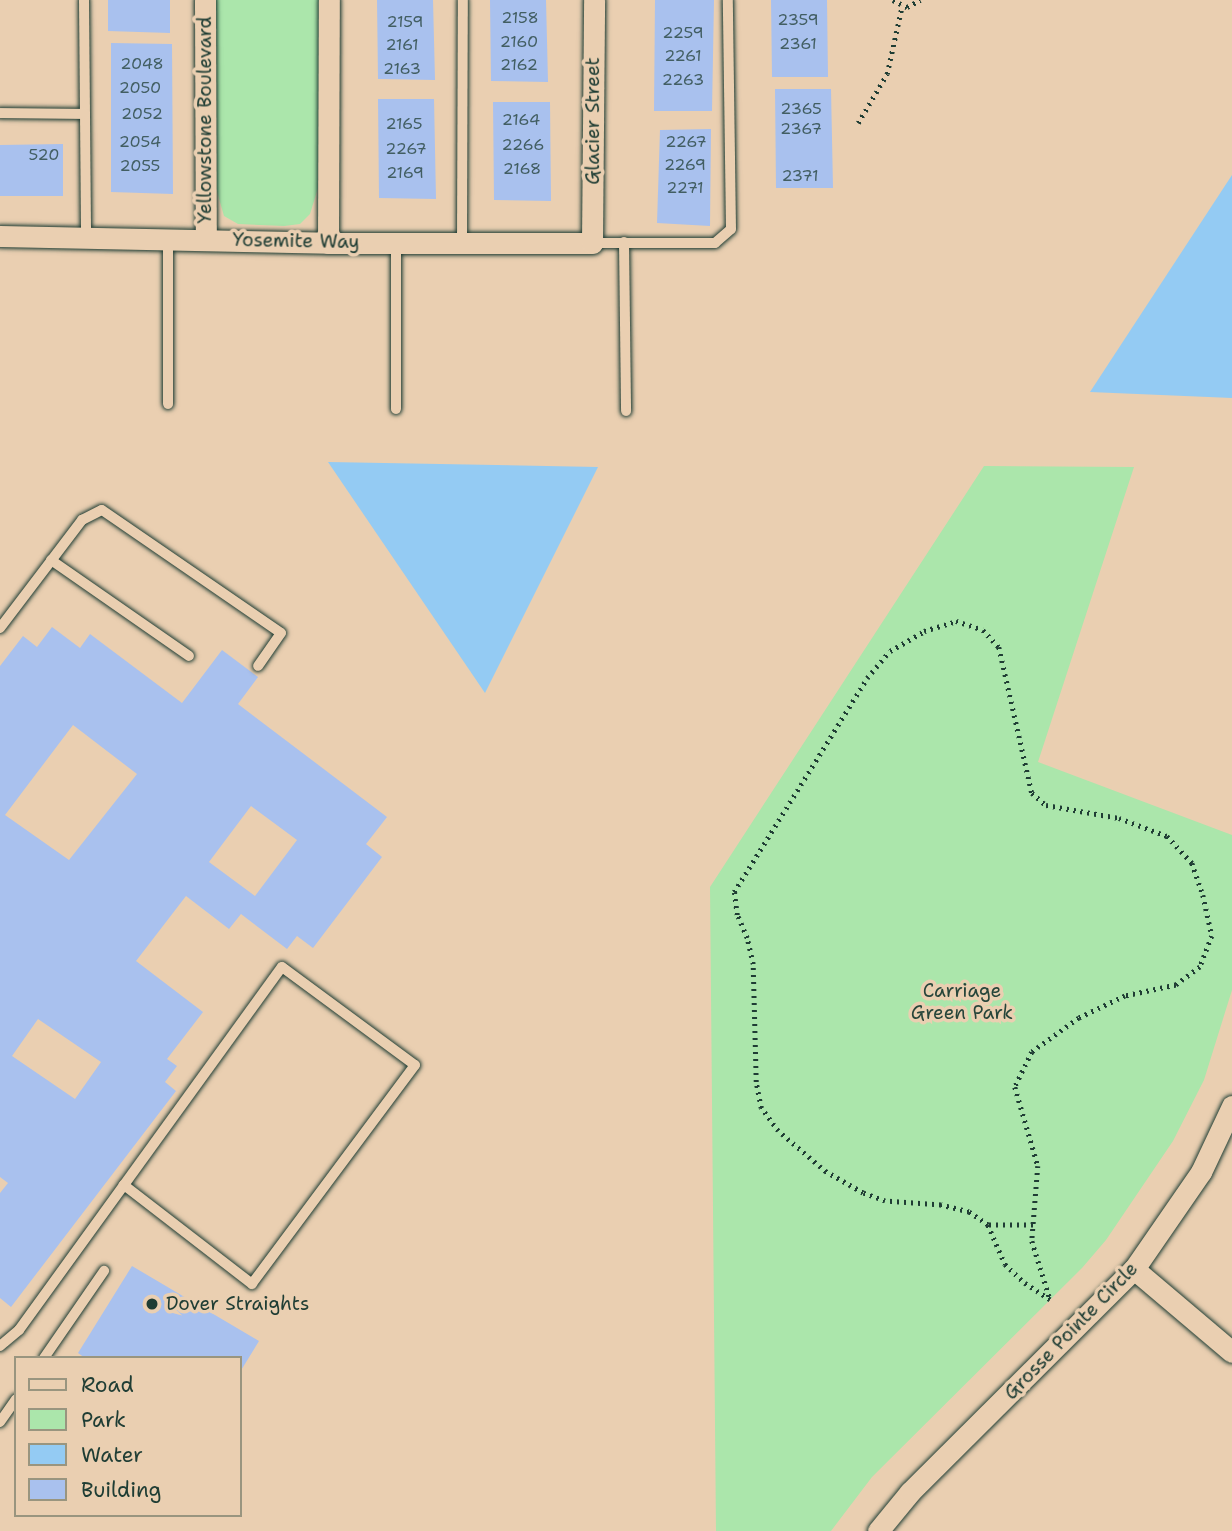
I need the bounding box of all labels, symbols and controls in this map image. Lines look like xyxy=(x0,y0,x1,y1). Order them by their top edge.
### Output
house number: 2158 xyxy=(501,8,539,28)
house number: 2359 xyxy=(777,10,819,30)
house number: 2159 xyxy=(386,12,424,32)
street label: Yellowstone Boulevard xyxy=(194,16,216,224)
house number: 2259 xyxy=(662,23,704,43)
house number: 2160 xyxy=(500,32,538,52)
house number: 2361 xyxy=(779,34,817,54)
house number: 2161 xyxy=(385,35,419,55)
house number: 2261 xyxy=(664,46,702,66)
house number: 2048 xyxy=(120,54,164,74)
house number: 2162 xyxy=(500,55,538,75)
street label: Glacier Street xyxy=(582,57,604,185)
house number: 2163 xyxy=(383,59,421,79)
house number: 2263 xyxy=(662,70,704,90)
house number: 2050 xyxy=(119,78,161,98)
house number: 2365 xyxy=(780,99,822,119)
house number: 2052 xyxy=(121,104,163,124)
house number: 2164 xyxy=(502,110,540,130)
house number: 2165 xyxy=(386,114,422,134)
house number: 2367 xyxy=(780,119,822,139)
house number: 2054 xyxy=(119,132,161,152)
house number: 2267 xyxy=(665,132,707,152)
house number: 2266 xyxy=(502,135,544,155)
house number: 2267 xyxy=(385,139,427,159)
house number: 520 xyxy=(29,145,59,165)
house number: 2269 xyxy=(664,155,706,175)
house number: 2055 xyxy=(120,156,160,176)
house number: 2168 xyxy=(503,159,541,179)
house number: 2169 xyxy=(386,163,424,183)
house number: 2371 xyxy=(781,166,819,186)
house number: 2271 xyxy=(666,178,704,198)
street label: Yosemite Way xyxy=(232,228,360,254)
park label: Carriage Green Park xyxy=(911,980,1013,1024)
street label: Grosse Pointe Circle xyxy=(999,1258,1143,1404)
place label: Dover Straights xyxy=(166,1293,309,1315)
marker: Dover Straights xyxy=(144,1296,160,1312)
legend xyxy=(14,1356,242,1517)
text: Road xyxy=(81,1371,134,1399)
text: Park xyxy=(81,1406,126,1434)
text: Water xyxy=(81,1441,143,1469)
text: Building xyxy=(81,1476,161,1504)

